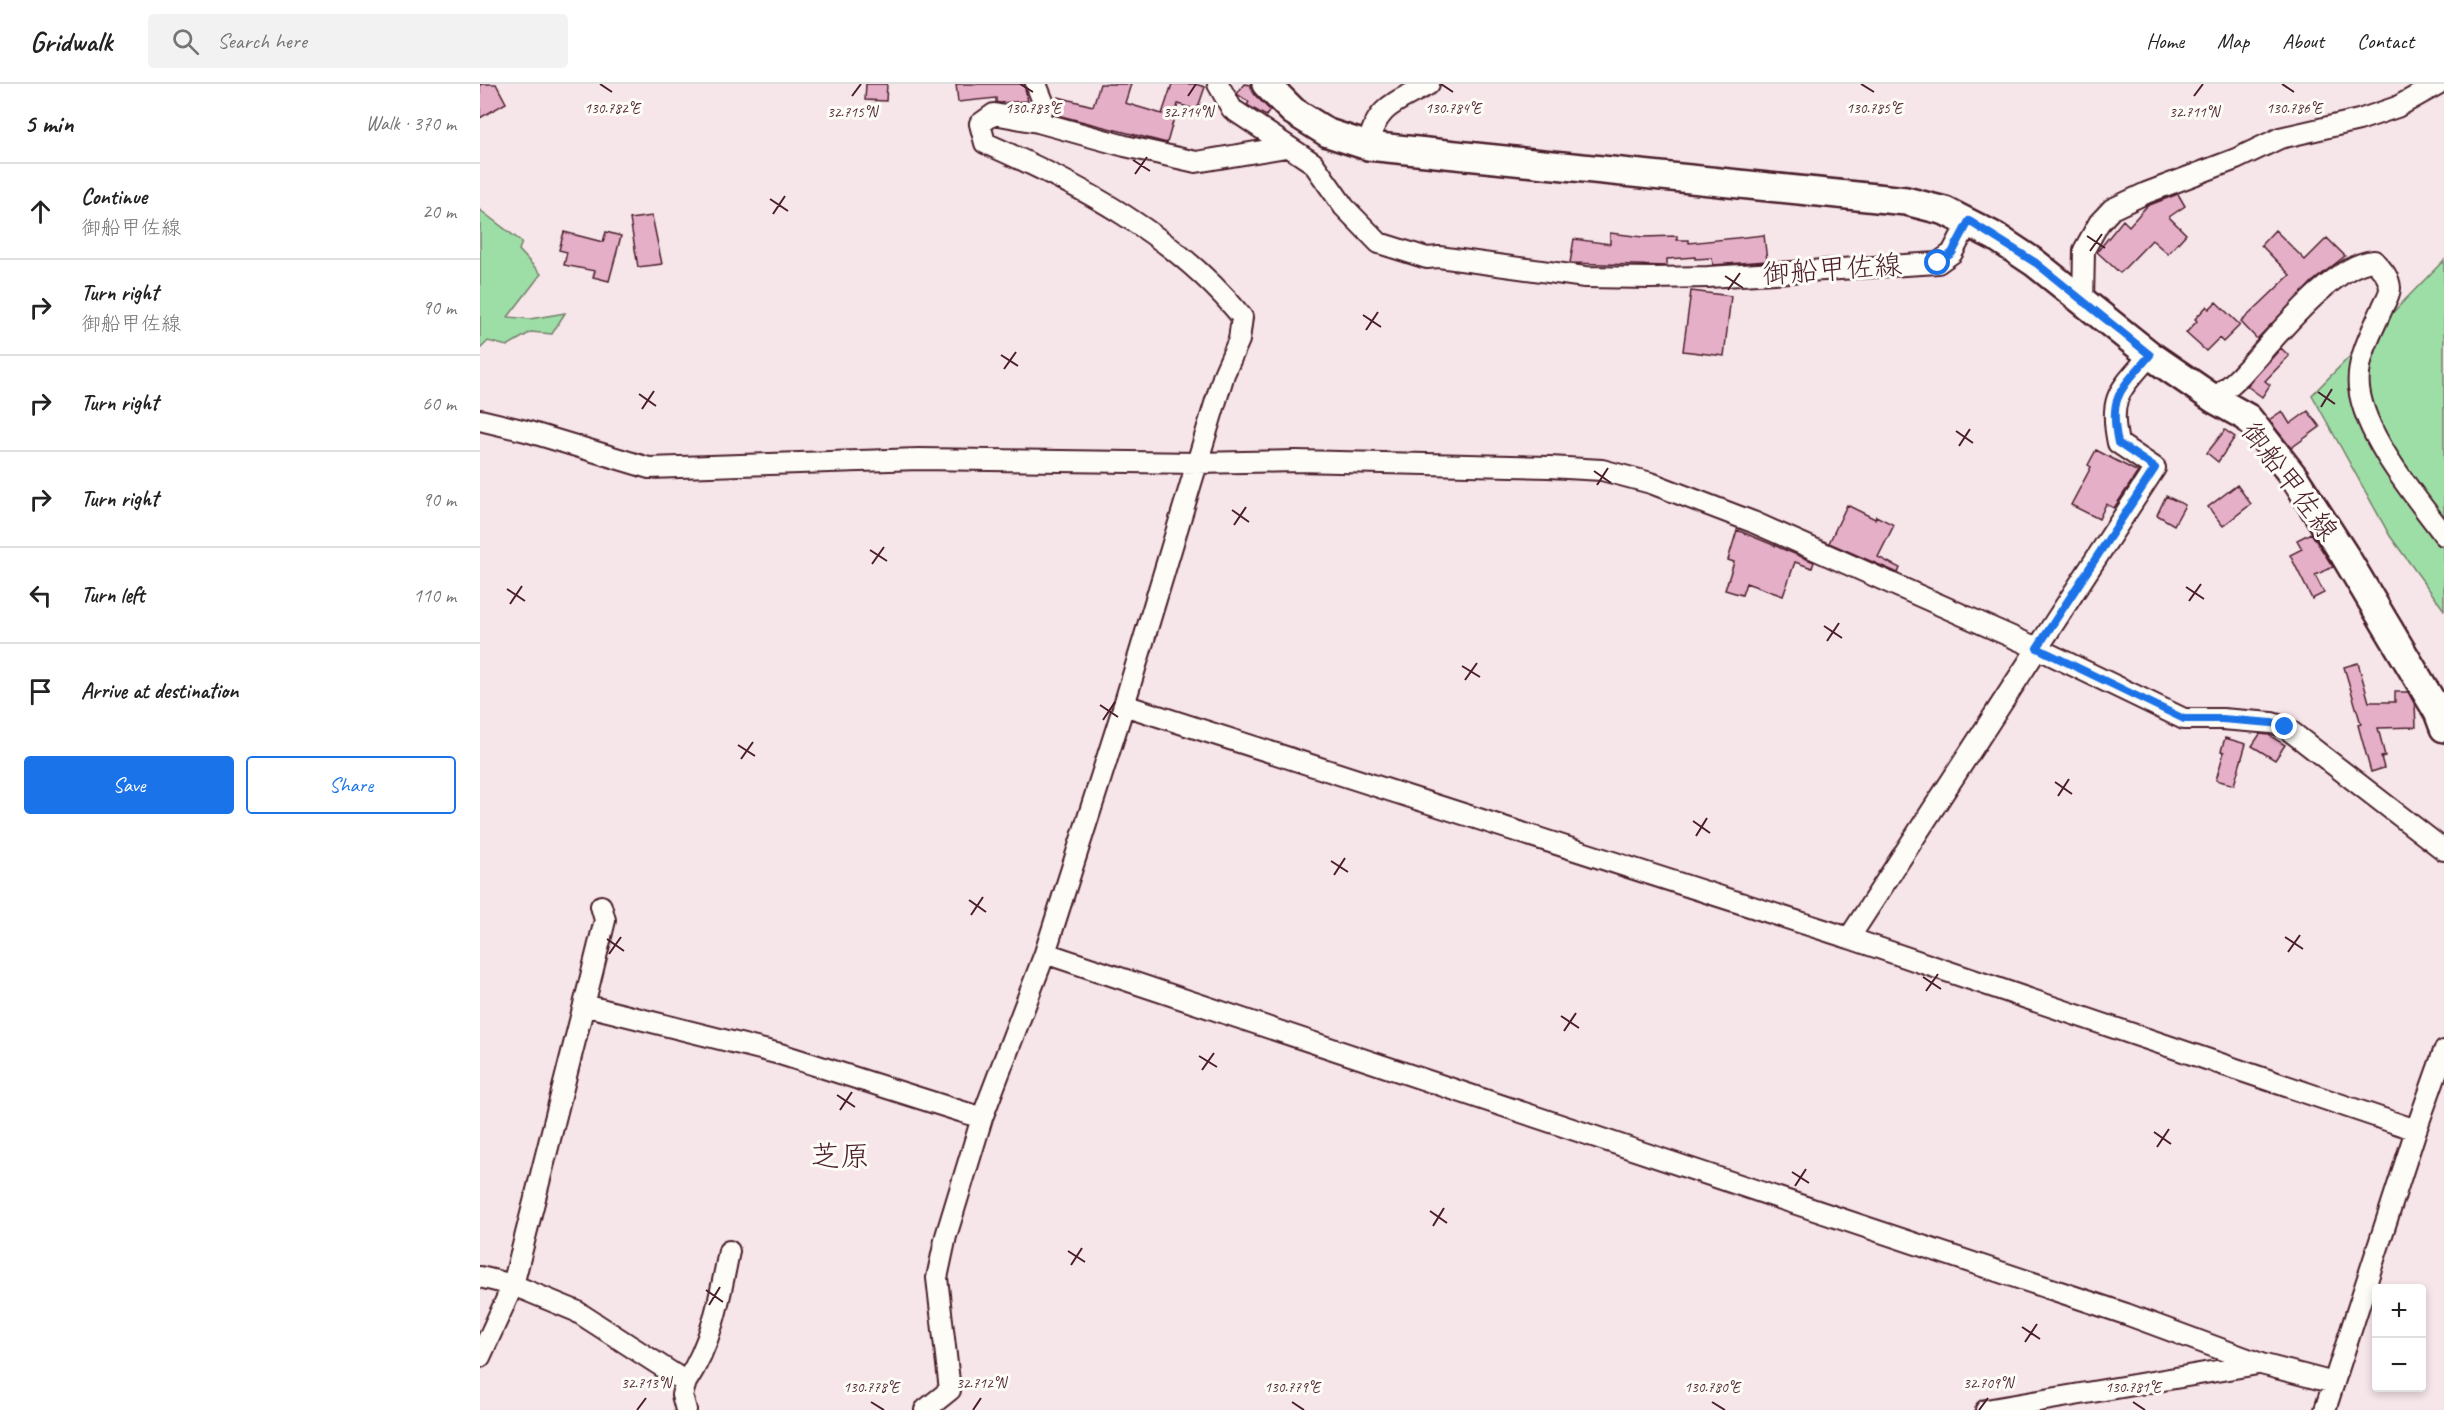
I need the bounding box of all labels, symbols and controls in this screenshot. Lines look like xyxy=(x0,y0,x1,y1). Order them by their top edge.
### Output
search box xyxy=(148,14,568,68)
text: Gridwalk xyxy=(30,24,112,59)
icon: search xyxy=(169,25,202,58)
text: Search here xyxy=(217,27,307,55)
text: Home xyxy=(2146,28,2184,54)
text: Map xyxy=(2217,28,2249,54)
text: About xyxy=(2282,28,2324,54)
text: Contact xyxy=(2357,28,2414,54)
text: 130.782°E xyxy=(584,99,642,118)
text: 130.783°E xyxy=(1005,99,1063,118)
text: 130.784°E xyxy=(1425,99,1483,118)
text: 130.785°E xyxy=(1846,99,1904,118)
text: 130.786°E xyxy=(2266,99,2324,118)
text: 32.715°N xyxy=(827,103,880,122)
text: 32.714°N xyxy=(1163,103,1216,122)
text: 32.711°N xyxy=(2169,103,2222,122)
text: 5 min xyxy=(24,107,73,140)
text: Walk · 370 m xyxy=(366,111,456,136)
text: Continue xyxy=(81,183,147,211)
icon: ahead xyxy=(24,195,57,228)
text: 20 m xyxy=(422,199,456,224)
text: 御船甲佐線 xyxy=(81,215,181,240)
street label: 御船甲佐線 xyxy=(1761,247,1903,291)
route start xyxy=(1924,249,1950,275)
text: Turn right xyxy=(81,279,158,307)
icon: right xyxy=(24,291,57,324)
text: 90 m xyxy=(422,295,456,320)
text: 御船甲佐線 xyxy=(81,311,181,336)
icon: right xyxy=(24,387,57,420)
text: Turn right xyxy=(81,389,158,417)
text: 60 m xyxy=(422,391,456,416)
street label: 御船甲佐線 xyxy=(2234,415,2346,547)
icon: right xyxy=(24,483,57,516)
text: Turn right xyxy=(81,485,158,513)
text: 90 m xyxy=(422,487,456,512)
icon: left xyxy=(24,579,57,612)
text: Turn left xyxy=(81,581,145,609)
text: 110 m xyxy=(413,583,456,608)
icon: arrive xyxy=(24,675,57,708)
text: Arrive at destination xyxy=(81,677,238,705)
route end xyxy=(2271,713,2297,739)
button: Save xyxy=(24,756,234,814)
button: Share xyxy=(246,756,456,814)
district label: 芝原 xyxy=(810,1137,870,1175)
map controls xyxy=(2372,1284,2426,1392)
button: + xyxy=(2372,1284,2426,1338)
button: − xyxy=(2372,1338,2426,1392)
text: 32.713°N xyxy=(621,1374,674,1393)
text: 32.712°N xyxy=(956,1374,1009,1393)
text: 32.709°N xyxy=(1963,1374,2016,1393)
text: 130.778°E xyxy=(843,1378,901,1397)
text: 130.779°E xyxy=(1264,1378,1322,1397)
text: 130.780°E xyxy=(1684,1378,1742,1397)
text: 130.781°E xyxy=(2105,1378,2163,1397)

